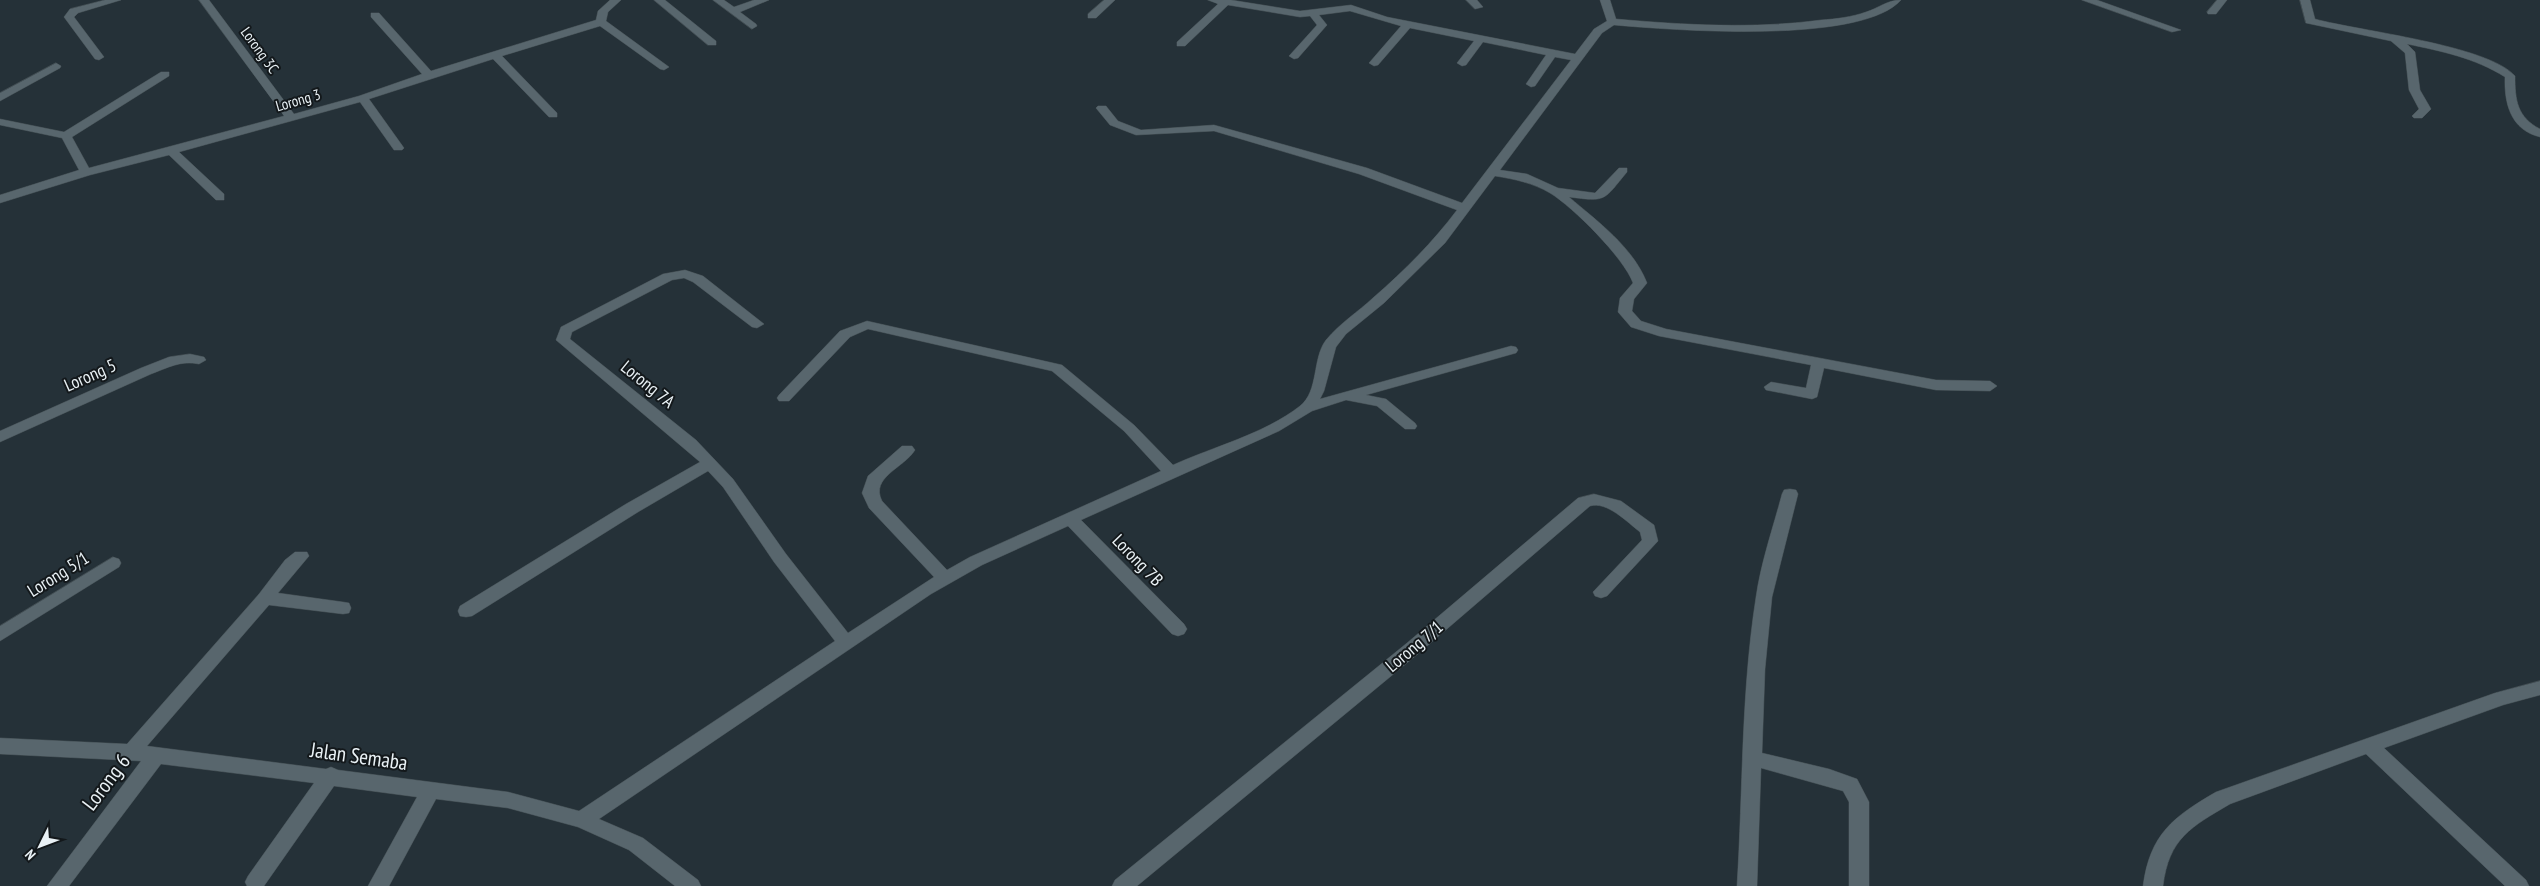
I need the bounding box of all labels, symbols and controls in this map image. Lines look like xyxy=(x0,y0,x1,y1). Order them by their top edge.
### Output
street label: Lorong 3C xyxy=(237,23,283,77)
street label: Lorong 3 xyxy=(273,85,323,115)
street label: Lorong 5 xyxy=(60,353,120,397)
street label: Lorong 7A xyxy=(616,355,680,413)
street label: Lorong 7B xyxy=(1108,529,1168,591)
street label: Lorong 5/1 xyxy=(23,546,93,602)
street label: Lorong 7/1 xyxy=(1380,615,1448,677)
street label: Jalan Semaba xyxy=(308,736,409,776)
street label: Lorong 6 xyxy=(76,748,136,816)
north arrow xyxy=(15,821,65,871)
text: N xyxy=(21,846,40,864)

